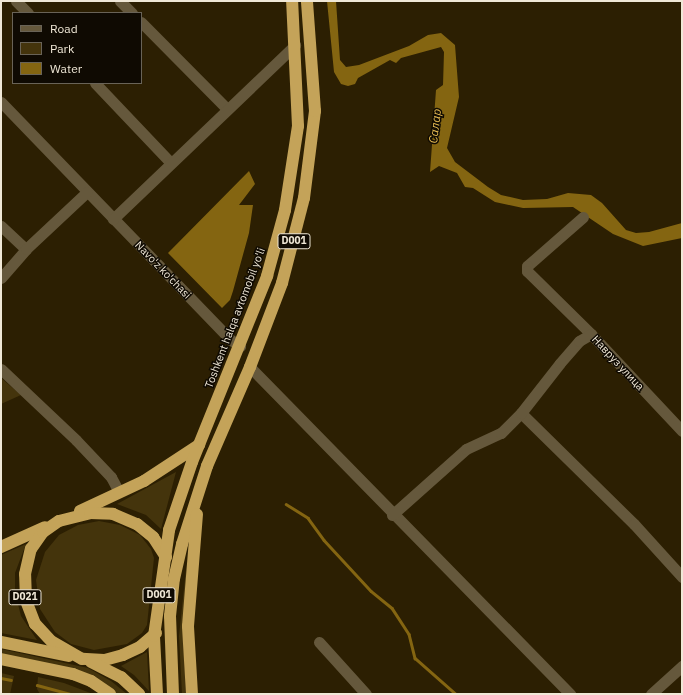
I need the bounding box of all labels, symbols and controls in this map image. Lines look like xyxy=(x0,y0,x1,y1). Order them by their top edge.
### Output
legend xyxy=(12,12,142,84)
text: Road xyxy=(50,21,78,36)
text: Park xyxy=(50,41,74,56)
text: Water xyxy=(50,61,82,76)
water label: Салар xyxy=(426,108,444,144)
road number: D001 xyxy=(277,233,311,249)
street label: Navo'z ko'chasi xyxy=(132,238,194,302)
street label: Toshkent halqa avtomobil yo'li xyxy=(202,246,268,390)
street label: Навруз улица xyxy=(589,333,647,393)
road number: D001 xyxy=(142,587,176,603)
road number: D021 xyxy=(8,589,42,605)

